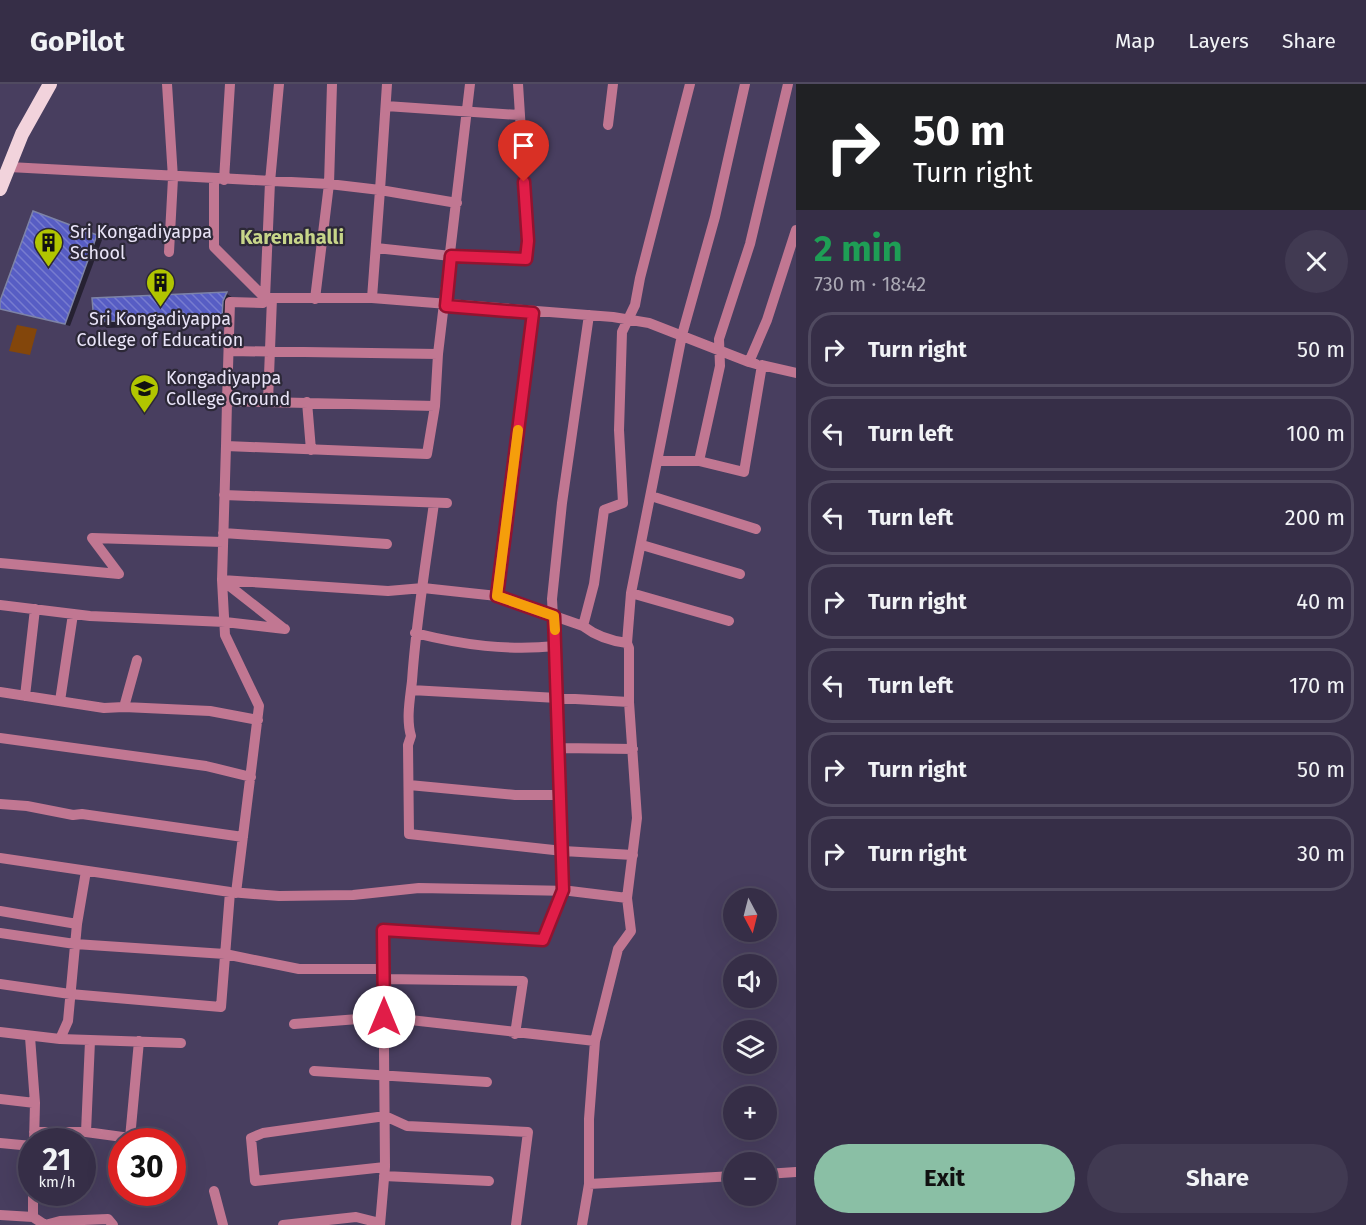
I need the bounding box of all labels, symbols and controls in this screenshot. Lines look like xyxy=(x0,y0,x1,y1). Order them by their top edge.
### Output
text: GoPilot xyxy=(30,25,124,58)
text: Map xyxy=(1115,28,1155,54)
text: Layers xyxy=(1188,28,1249,54)
text: Share xyxy=(1282,28,1336,54)
text: 50 m xyxy=(913,106,1006,156)
icon: right xyxy=(814,108,892,186)
pin xyxy=(498,120,549,182)
icon: arrive xyxy=(507,129,540,162)
text: Turn right xyxy=(913,157,1033,189)
place label: Sri Kongadiyappa School xyxy=(70,221,212,264)
district label: Karenahalli xyxy=(240,225,344,249)
building icon: Sri Kongadiyappa School xyxy=(33,226,65,268)
text: 2 min xyxy=(814,227,903,271)
button: close xyxy=(1285,230,1348,293)
building icon: Sri Kongadiyappa College of Education xyxy=(144,266,176,308)
text: 730 m · 18:42 xyxy=(814,272,926,296)
place label: Sri Kongadiyappa College of Education xyxy=(77,308,243,351)
icon: right xyxy=(817,333,850,366)
text: Turn right xyxy=(868,336,967,363)
text: 50 m xyxy=(1297,336,1345,363)
place label: Kongadiyappa College Ground xyxy=(166,367,290,410)
school or university icon: Kongadiyappa College Ground xyxy=(129,372,161,414)
icon: left xyxy=(817,417,850,450)
text: Turn left xyxy=(868,420,953,447)
text: 100 m xyxy=(1286,420,1345,447)
icon: left xyxy=(817,501,850,534)
text: Turn left xyxy=(868,504,953,531)
text: 200 m xyxy=(1285,504,1345,531)
icon: right xyxy=(817,585,850,618)
text: Turn right xyxy=(868,588,967,615)
text: 40 m xyxy=(1296,588,1345,615)
icon: left xyxy=(817,669,850,702)
text: Turn left xyxy=(868,672,953,699)
text: 170 m xyxy=(1289,672,1345,699)
icon: right xyxy=(817,753,850,786)
text: Turn right xyxy=(868,756,967,783)
text: 50 m xyxy=(1297,756,1345,783)
icon: right xyxy=(817,837,850,870)
text: Turn right xyxy=(868,840,967,867)
text: 30 m xyxy=(1297,840,1345,867)
north arrow xyxy=(723,888,777,942)
map controls xyxy=(723,888,777,1206)
button: sound xyxy=(723,954,777,1008)
position arrow xyxy=(352,985,416,1049)
button: layers xyxy=(723,1020,777,1074)
button: + xyxy=(723,1086,777,1140)
speed limit sign: 30 xyxy=(108,1128,186,1206)
text: 21 xyxy=(43,1142,71,1178)
button: Exit xyxy=(814,1144,1075,1213)
button: Share xyxy=(1087,1144,1348,1213)
button: − xyxy=(723,1152,777,1206)
text: km/h xyxy=(38,1173,76,1191)

